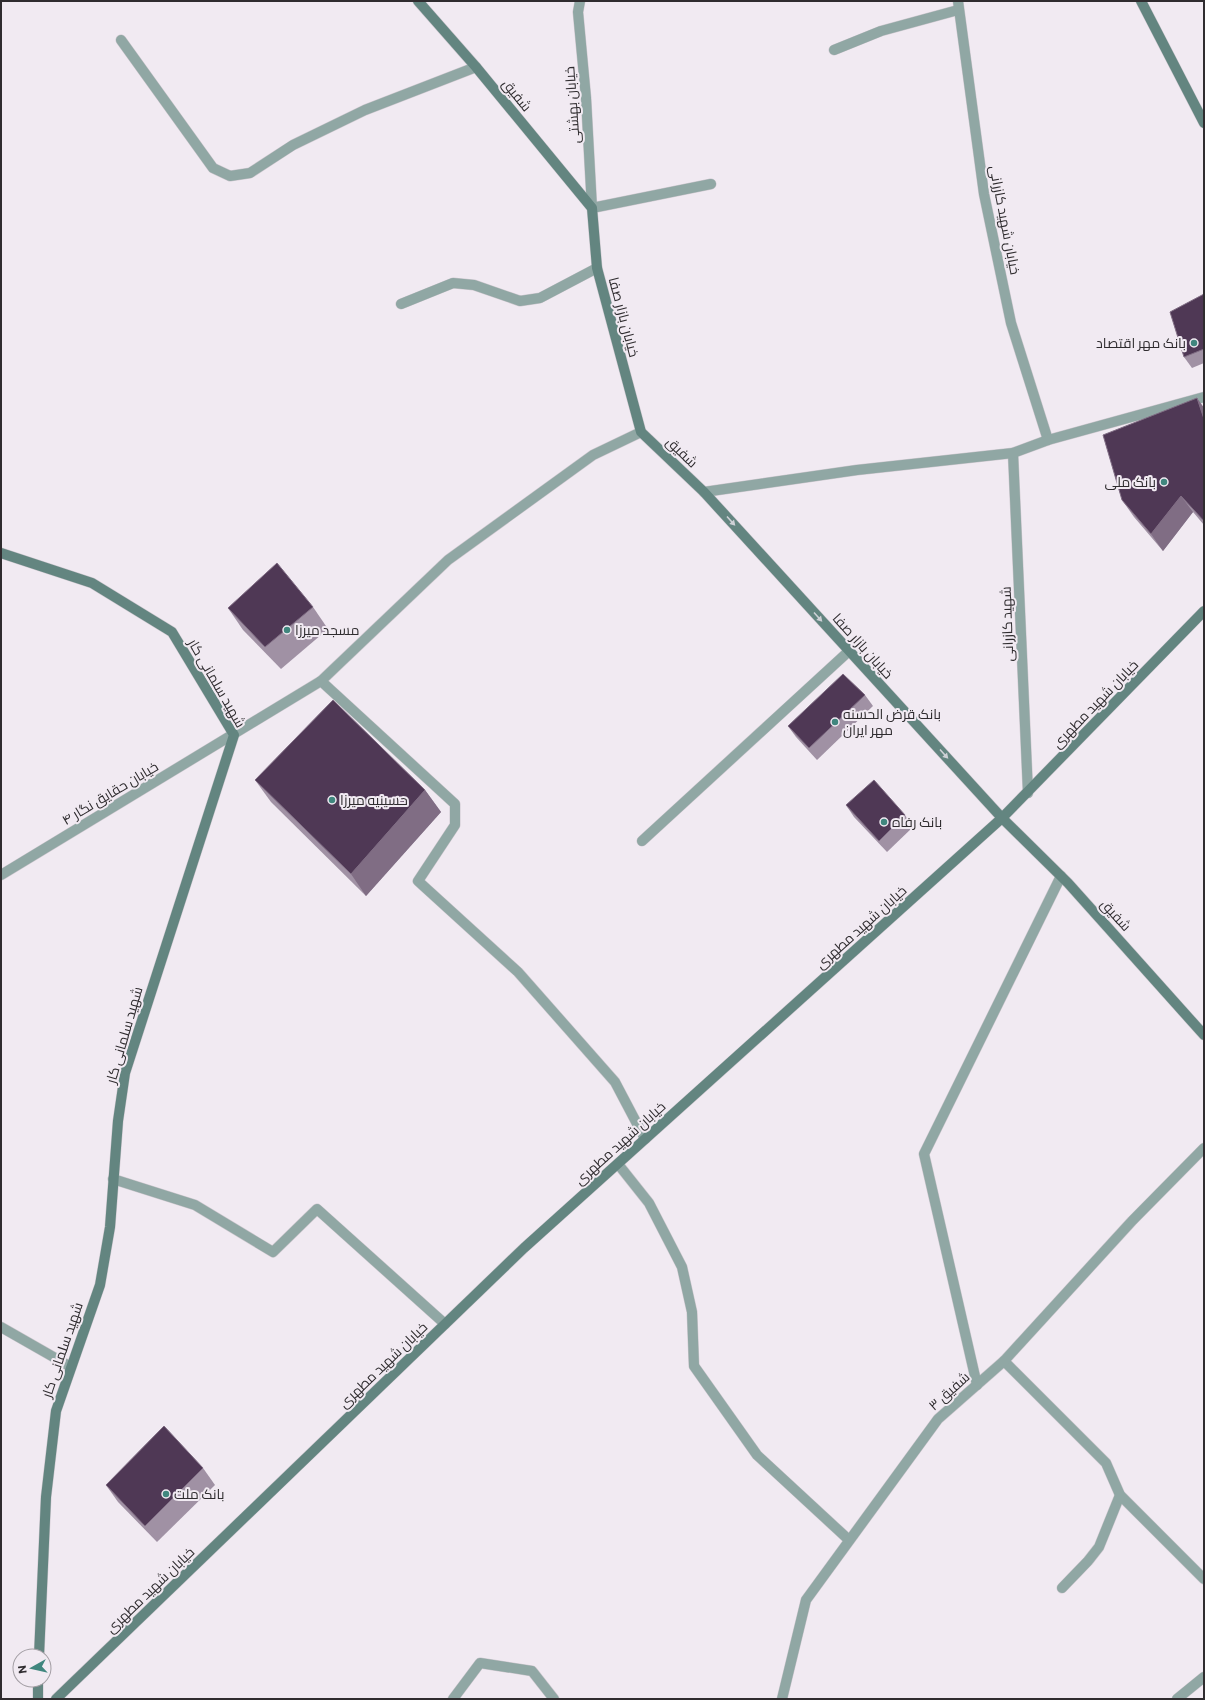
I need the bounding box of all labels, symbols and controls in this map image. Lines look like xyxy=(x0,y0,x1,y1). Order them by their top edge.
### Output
street label: خیابان بهشتی xyxy=(560,66,583,144)
street label: شفیق xyxy=(498,75,536,115)
street label: خیابان شهید کازرانی xyxy=(987,164,1024,276)
street label: خیابان بازار صفا xyxy=(606,275,643,359)
place label: بانک مهر اقتصاد xyxy=(1096,334,1186,351)
marker: بانک مهر اقتصاد xyxy=(1189,338,1199,348)
street label: شفیق xyxy=(662,433,702,471)
place label: بانک ملی xyxy=(1105,473,1156,490)
marker: بانک ملی xyxy=(1159,477,1169,487)
one-way arrow xyxy=(726,516,735,526)
street label: شهید کازرانی xyxy=(997,586,1016,662)
street label: خیابان بازار صفا xyxy=(830,609,897,682)
one-way arrow xyxy=(814,612,823,622)
place label: مسجد میرزا xyxy=(295,621,359,638)
marker: مسجد میرزا xyxy=(282,625,292,635)
street label: شهید سلمانی کار xyxy=(185,634,250,730)
street label: خیابان شهید مطهری xyxy=(1048,656,1141,751)
place label: بانک قرض الحسنه مهر ایران xyxy=(843,705,941,738)
marker: بانک قرض الحسنه مهر ایران xyxy=(830,717,840,727)
one-way arrow xyxy=(939,750,948,759)
street label: خیابان حقایق نگار ۴ xyxy=(59,757,161,829)
place label: حسینیه میرزا xyxy=(340,791,408,808)
marker: حسینیه میرزا xyxy=(327,795,337,805)
place label: بانک رفاه xyxy=(892,813,942,830)
marker: بانک رفاه xyxy=(879,817,889,827)
street label: خیابان شهید مطهری xyxy=(812,881,910,972)
street label: شفیق xyxy=(1097,895,1135,935)
street label: شهید سلمانی کار xyxy=(101,984,145,1086)
street label: خیابان شهید مطهری xyxy=(571,1097,669,1188)
street label: شهید سلمانی کار xyxy=(37,1300,86,1401)
street label: خیابان شهید مطهری xyxy=(335,1318,430,1411)
street label: شفیق ۳ xyxy=(925,1368,973,1414)
place label: بانک ملت xyxy=(174,1485,224,1502)
marker: بانک ملت xyxy=(161,1489,171,1499)
street label: خیابان شهید مطهری xyxy=(102,1543,197,1636)
north arrow xyxy=(12,1648,52,1688)
text: N xyxy=(15,1664,29,1674)

